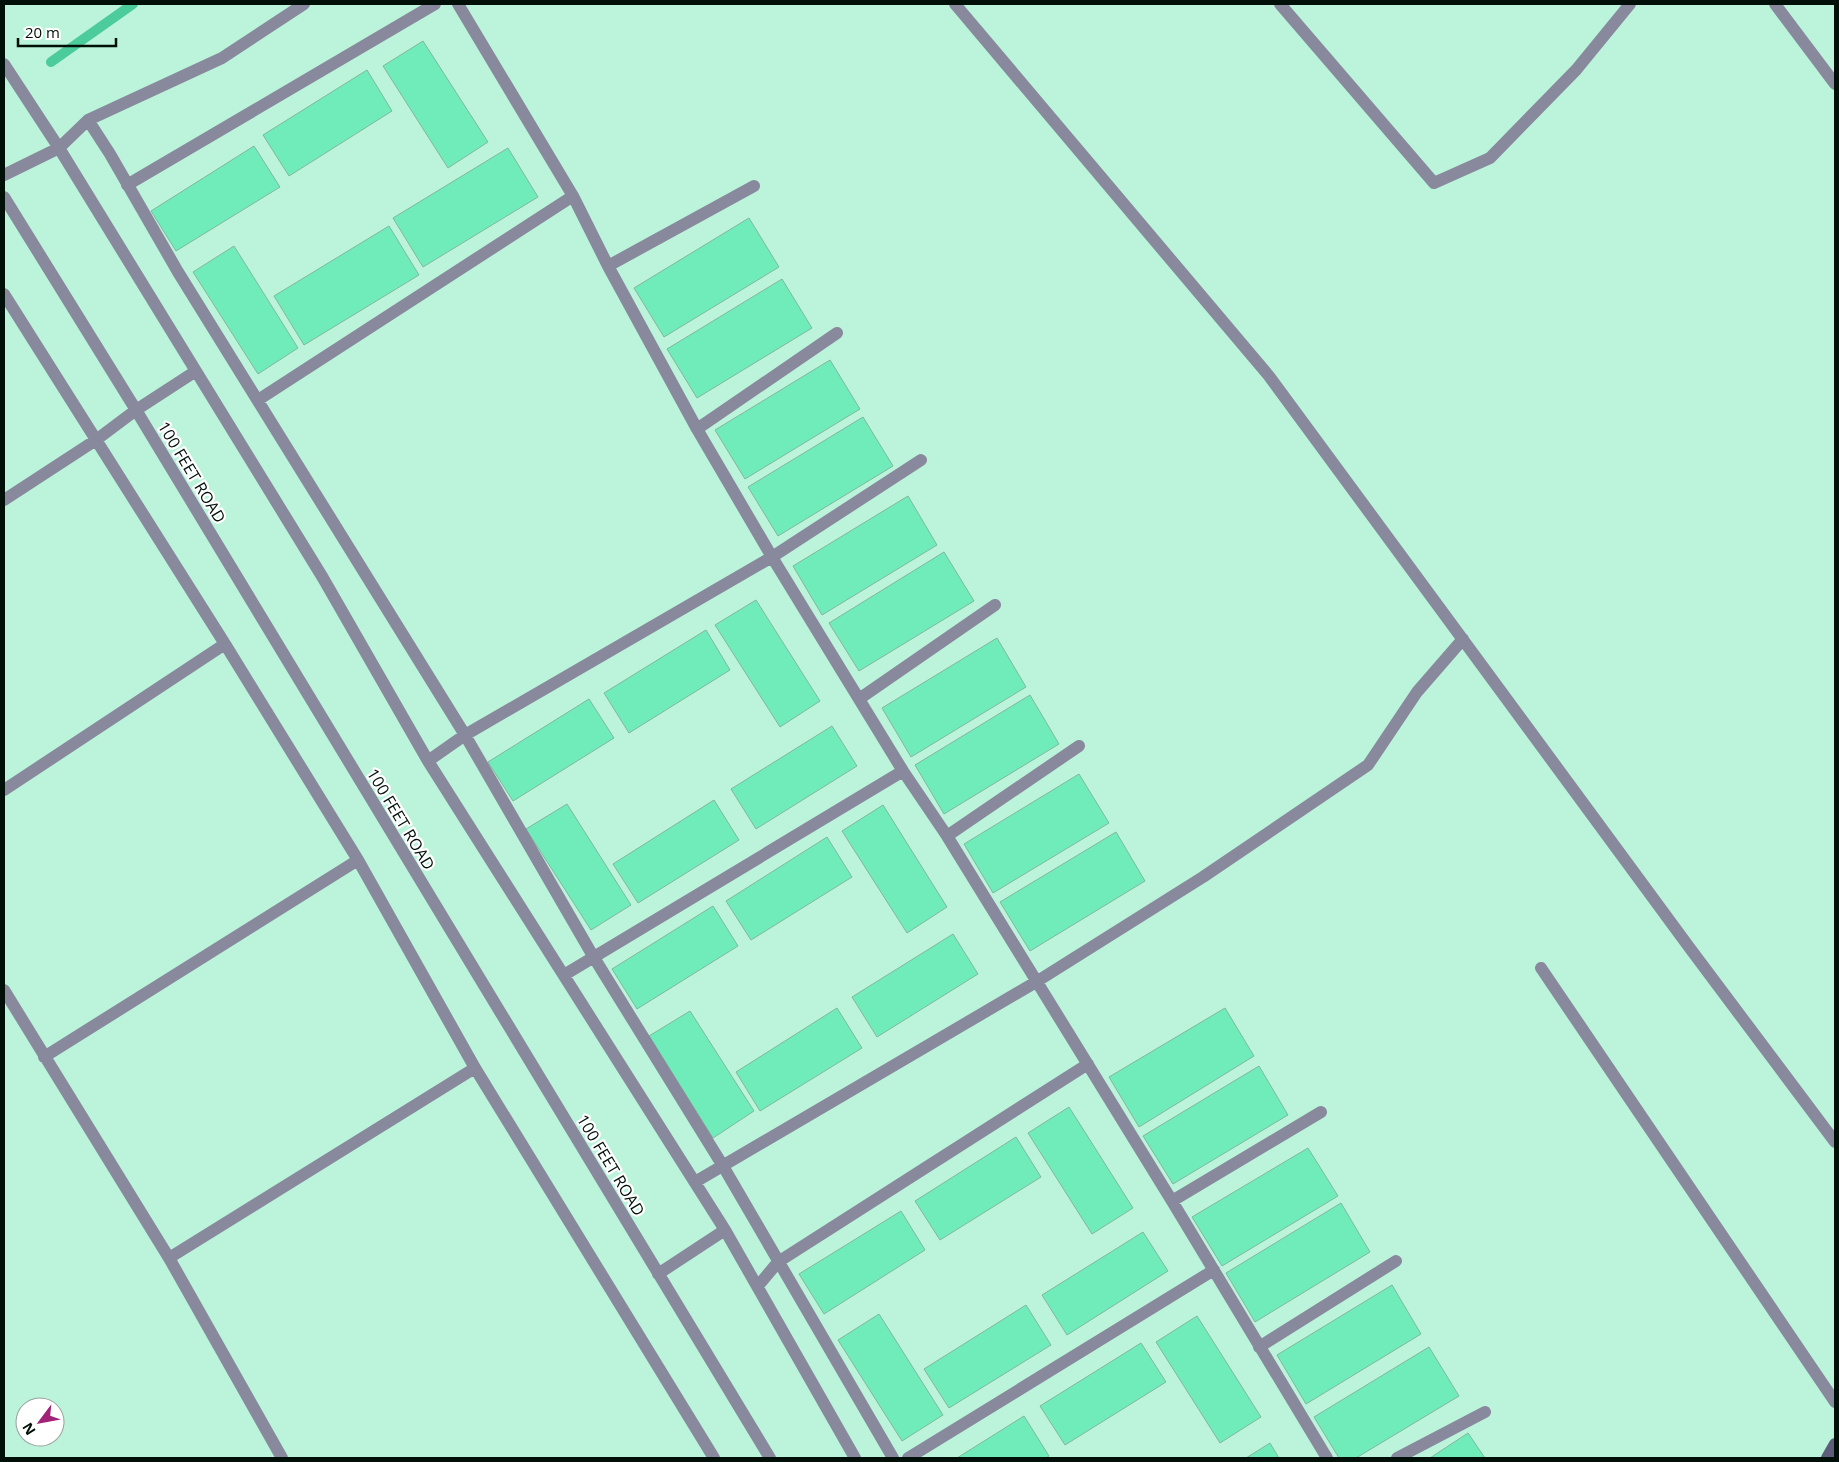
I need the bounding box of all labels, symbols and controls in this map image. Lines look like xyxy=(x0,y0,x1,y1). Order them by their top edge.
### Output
scale bar xyxy=(18,15,115,47)
text: 20 m xyxy=(25,22,60,42)
street label: 100 FEET ROAD xyxy=(153,417,231,527)
street label: 100 FEET ROAD xyxy=(362,764,440,874)
street label: 100 FEET ROAD xyxy=(572,1110,650,1220)
north arrow xyxy=(15,1397,65,1447)
text: N xyxy=(17,1419,40,1439)

